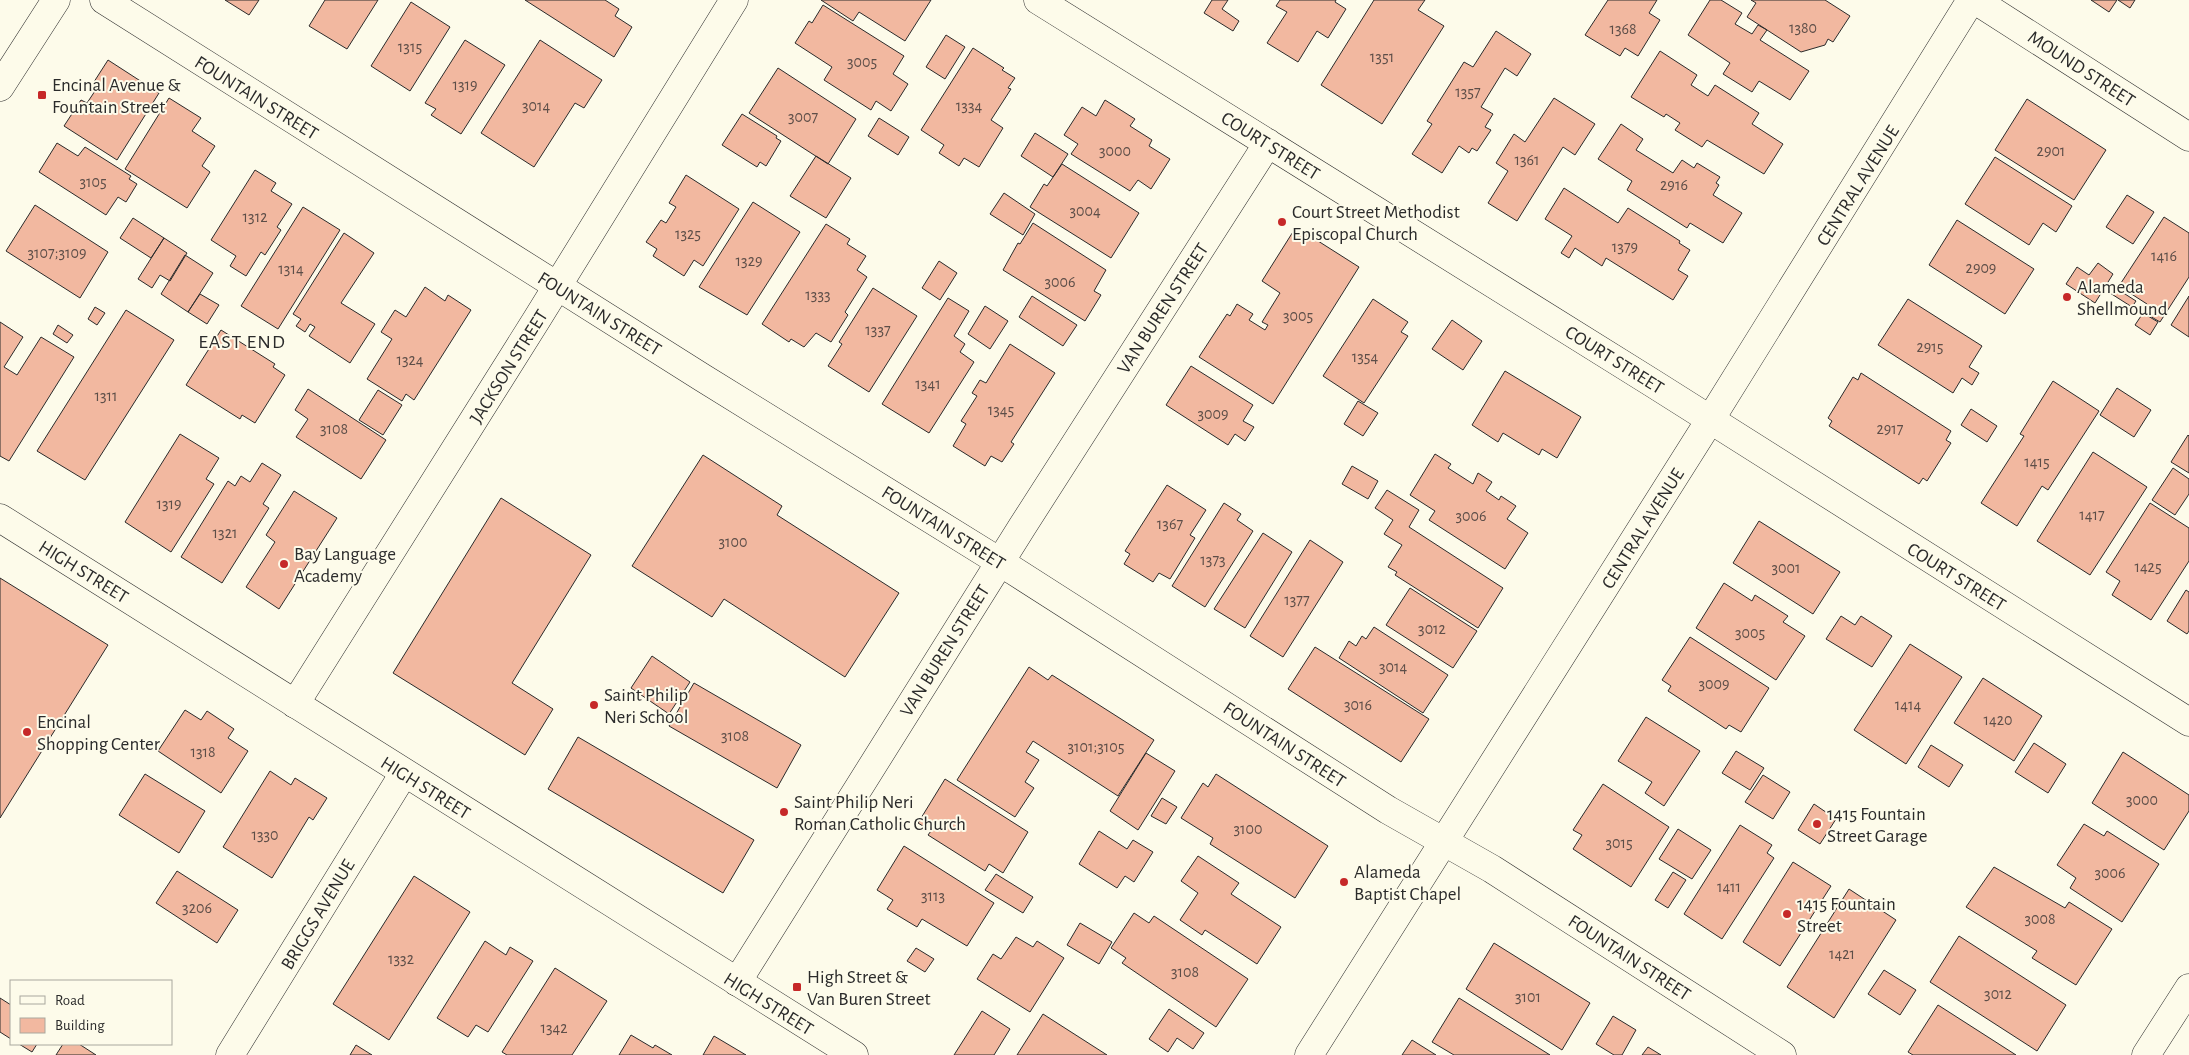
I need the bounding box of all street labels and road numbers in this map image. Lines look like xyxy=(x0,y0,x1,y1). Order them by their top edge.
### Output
street label: MOUND STREET xyxy=(2024,28,2138,111)
street label: FOUNTAIN STREET xyxy=(191,53,321,144)
street label: COURT STREET xyxy=(1218,108,1323,184)
street label: CENTRAL AVENUE xyxy=(1814,122,1903,249)
street label: VAN BUREN STREET xyxy=(1114,240,1212,378)
street label: FOUNTAIN STREET xyxy=(534,269,664,360)
street label: JACKSON STREET xyxy=(467,307,552,427)
street label: COURT STREET xyxy=(1562,322,1667,398)
street label: CENTRAL AVENUE xyxy=(1599,465,1688,592)
street label: FOUNTAIN STREET xyxy=(878,483,1008,574)
street label: HIGH STREET xyxy=(35,537,131,607)
street label: COURT STREET xyxy=(1904,539,2009,615)
street label: VAN BUREN STREET xyxy=(897,582,993,720)
street label: FOUNTAIN STREET xyxy=(1220,699,1349,792)
street label: HIGH STREET xyxy=(377,753,473,823)
street label: BRIGGS AVENUE xyxy=(278,856,359,973)
street label: FOUNTAIN STREET xyxy=(1565,912,1694,1005)
street label: HIGH STREET xyxy=(720,969,816,1039)

